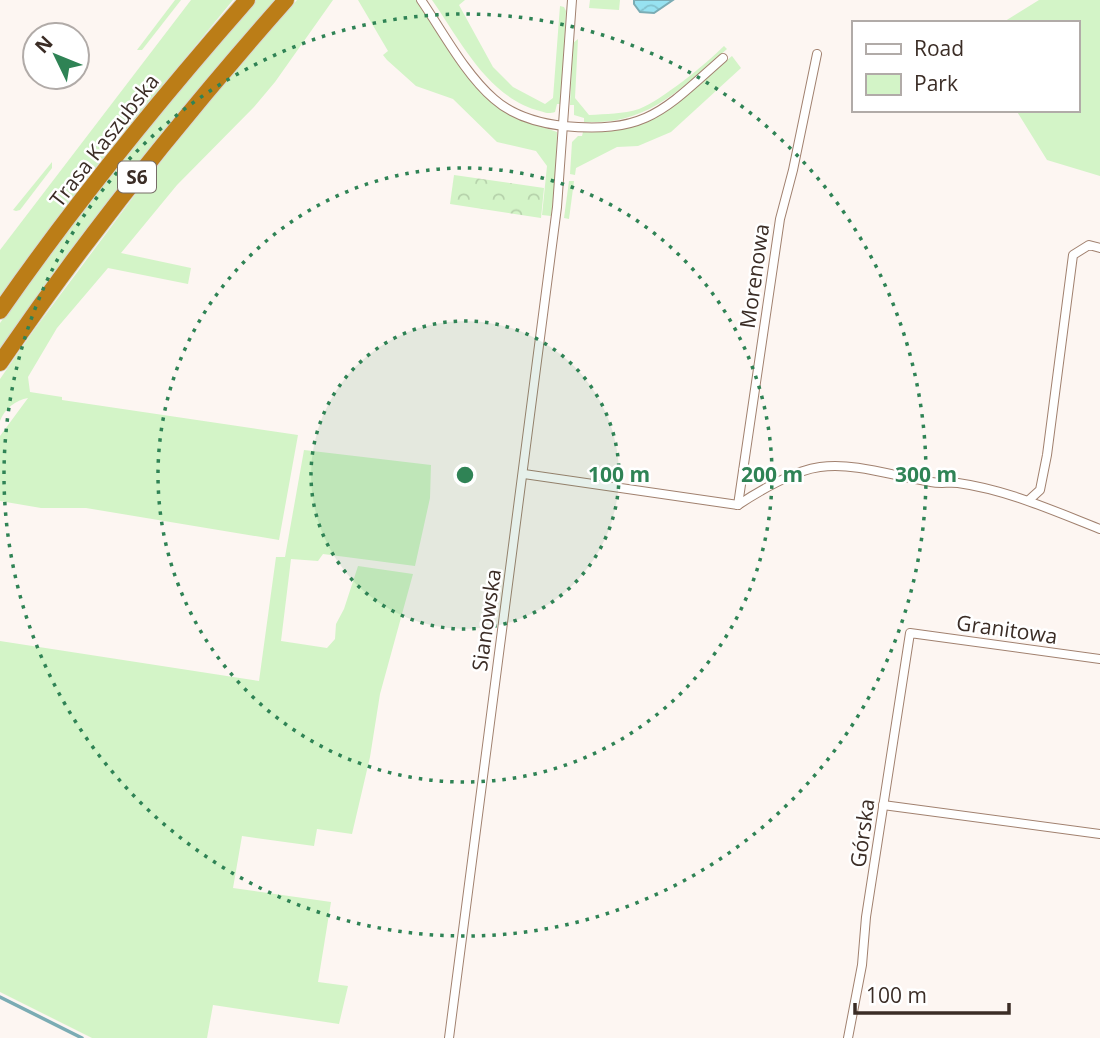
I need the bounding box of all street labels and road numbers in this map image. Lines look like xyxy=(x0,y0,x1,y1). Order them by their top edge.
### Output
street label: Trasa Kaszubska xyxy=(43,68,165,212)
road number: S6 xyxy=(118,162,156,192)
street label: Morenowa xyxy=(733,222,775,330)
street label: Sianowska xyxy=(465,567,507,673)
street label: Granitowa xyxy=(955,608,1059,650)
street label: Górska xyxy=(843,797,881,869)

